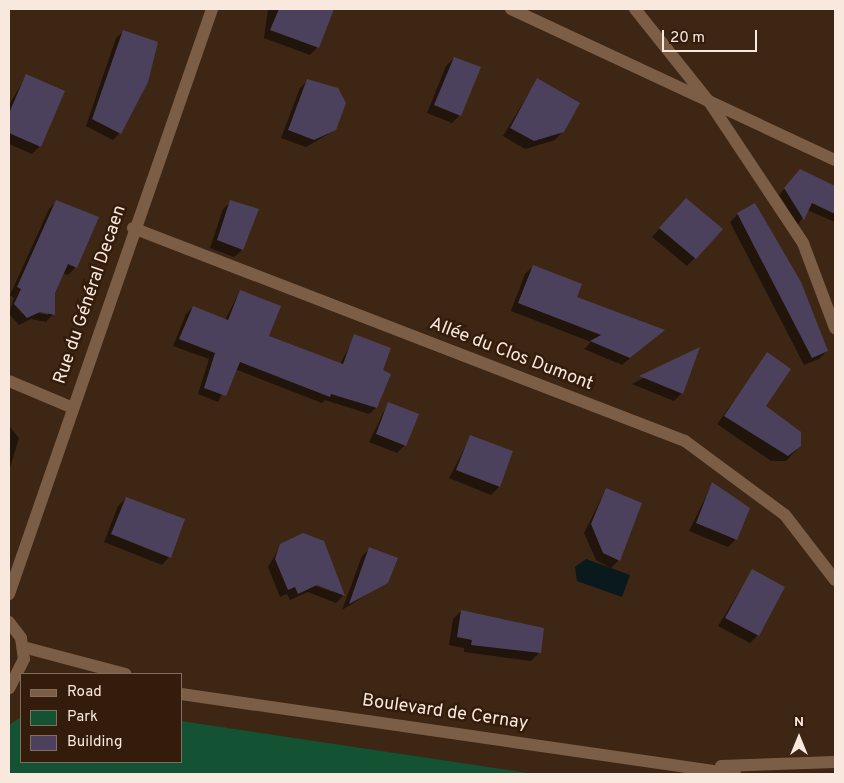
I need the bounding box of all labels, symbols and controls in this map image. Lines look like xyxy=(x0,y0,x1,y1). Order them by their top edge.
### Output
scale bar xyxy=(664,20,759,52)
text: 20 m xyxy=(670,29,705,48)
street label: Rue du Général Decaen xyxy=(50,203,132,387)
street label: Allée du Clos Dumont xyxy=(426,314,596,396)
legend xyxy=(20,673,182,763)
text: Road xyxy=(67,683,102,702)
street label: Boulevard de Cernay xyxy=(361,691,529,735)
text: Park xyxy=(67,708,98,727)
north arrow xyxy=(774,713,824,763)
text: N xyxy=(794,714,804,731)
text: Building xyxy=(67,733,122,752)

